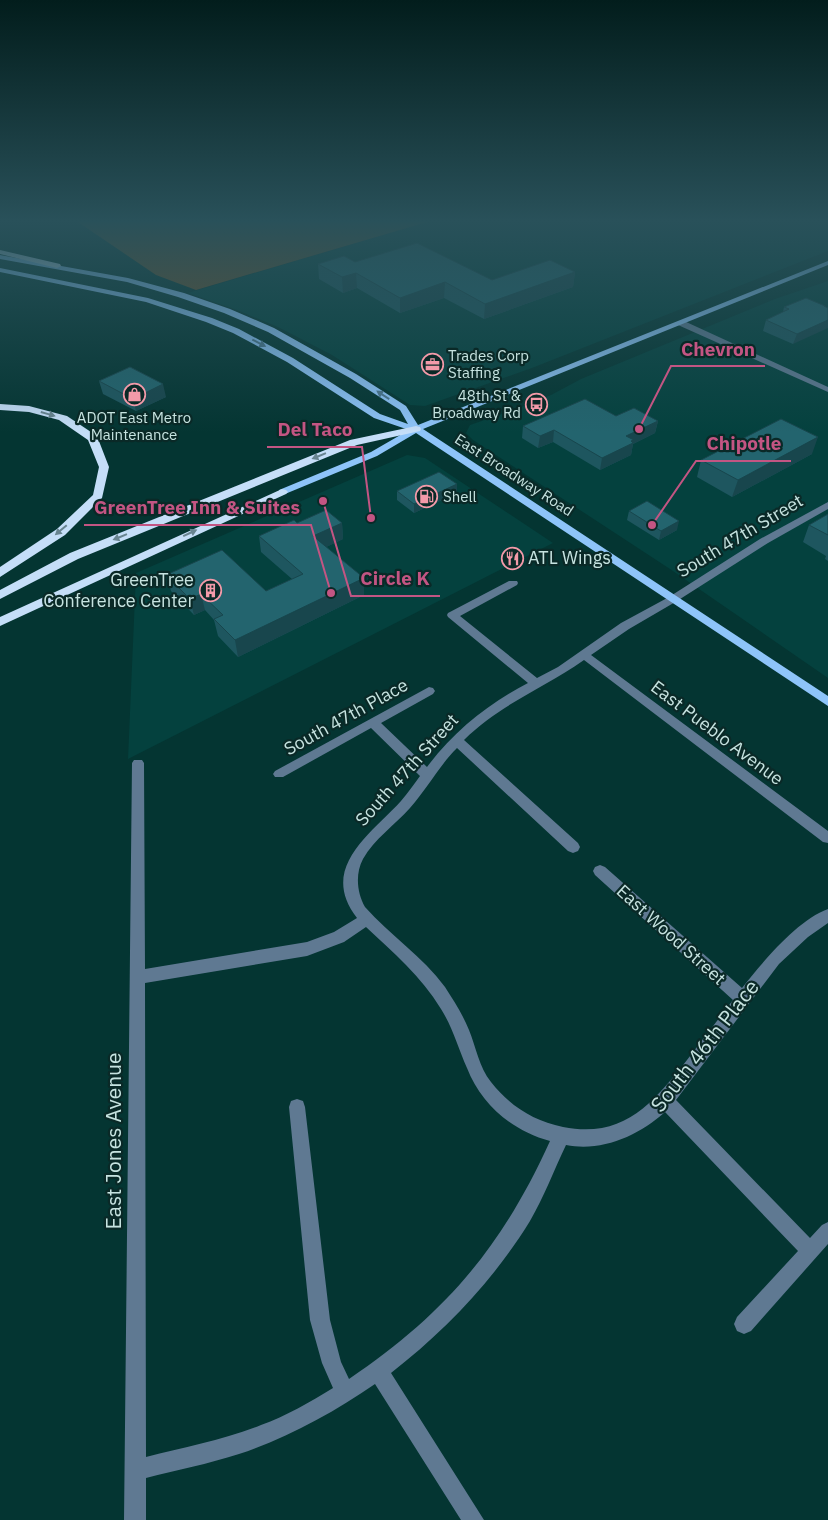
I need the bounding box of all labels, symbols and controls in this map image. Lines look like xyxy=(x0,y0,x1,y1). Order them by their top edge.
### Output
callout: Chevron xyxy=(671,332,765,366)
text: Chevron xyxy=(681,337,755,361)
one-way arrow xyxy=(251,339,266,347)
place label: Trades Corp Staffing xyxy=(448,346,529,382)
office icon: Trades Corp Staffing xyxy=(420,353,444,377)
shop icon: ADOT East Metro Maintenance xyxy=(122,383,146,407)
place label: 48th St & Broadway Rd xyxy=(432,386,522,422)
one-way arrow xyxy=(376,390,390,400)
bus stop icon: 48th St & Broadway Rd xyxy=(525,393,549,417)
place label: ADOT East Metro Maintenance xyxy=(77,408,191,444)
one-way arrow xyxy=(41,411,56,419)
callout: Del Taco xyxy=(267,413,362,447)
text: Del Taco xyxy=(277,417,353,441)
callout: Chipotle xyxy=(696,427,791,461)
street label: East Broadway Road xyxy=(451,429,577,520)
text: Chipotle xyxy=(707,431,782,455)
one-way arrow xyxy=(311,452,326,460)
fuel station icon: Shell xyxy=(415,485,439,509)
place label: Shell xyxy=(443,487,477,506)
street label: South 47th Street xyxy=(672,489,807,582)
callout: GreenTree Inn & Suites xyxy=(84,491,311,525)
text: GreenTree Inn & Suites xyxy=(94,495,300,519)
one-way arrow xyxy=(55,525,68,536)
one-way arrow xyxy=(183,529,197,537)
one-way arrow xyxy=(112,533,127,541)
restaurant icon: ATL Wings xyxy=(500,546,524,570)
place label: ATL Wings xyxy=(528,546,611,569)
callout: Circle K xyxy=(351,562,440,596)
text: Circle K xyxy=(360,566,430,590)
place label: GreenTree Conference Center xyxy=(43,568,194,612)
building icon: GreenTree Conference Center xyxy=(198,578,222,602)
street label: South 47th Place xyxy=(280,673,412,760)
street label: East Pueblo Avenue xyxy=(646,675,788,790)
street label: South 47th Street xyxy=(350,709,463,831)
street label: East Wood Street xyxy=(612,879,731,990)
street label: South 46th Place xyxy=(644,973,765,1118)
street label: East Jones Avenue xyxy=(99,1052,127,1230)

